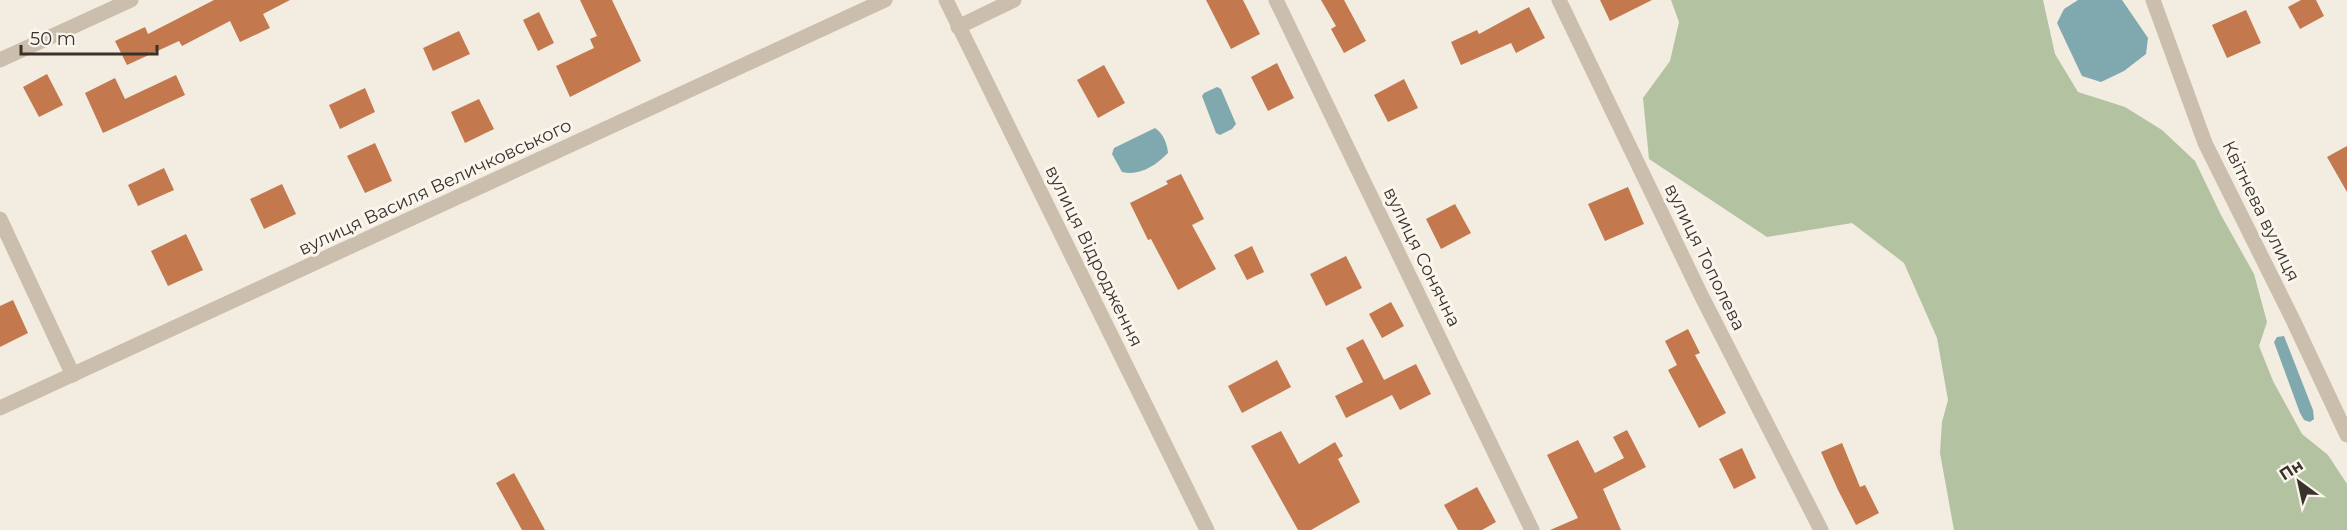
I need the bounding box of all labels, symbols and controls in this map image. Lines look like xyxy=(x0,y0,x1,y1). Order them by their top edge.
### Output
scale bar xyxy=(21,18,158,56)
text: 50 m xyxy=(30,28,76,50)
street label: вулиця Василя Величковського xyxy=(295,114,575,260)
street label: Квітнева вулиця xyxy=(2217,137,2305,285)
street label: вулиця Відродження xyxy=(1041,162,1147,350)
street label: вулиця Тополева xyxy=(1660,180,1750,334)
street label: вулиця Сонячна xyxy=(1379,184,1465,330)
north arrow xyxy=(2269,452,2329,512)
text: Пн xyxy=(2276,455,2306,484)

